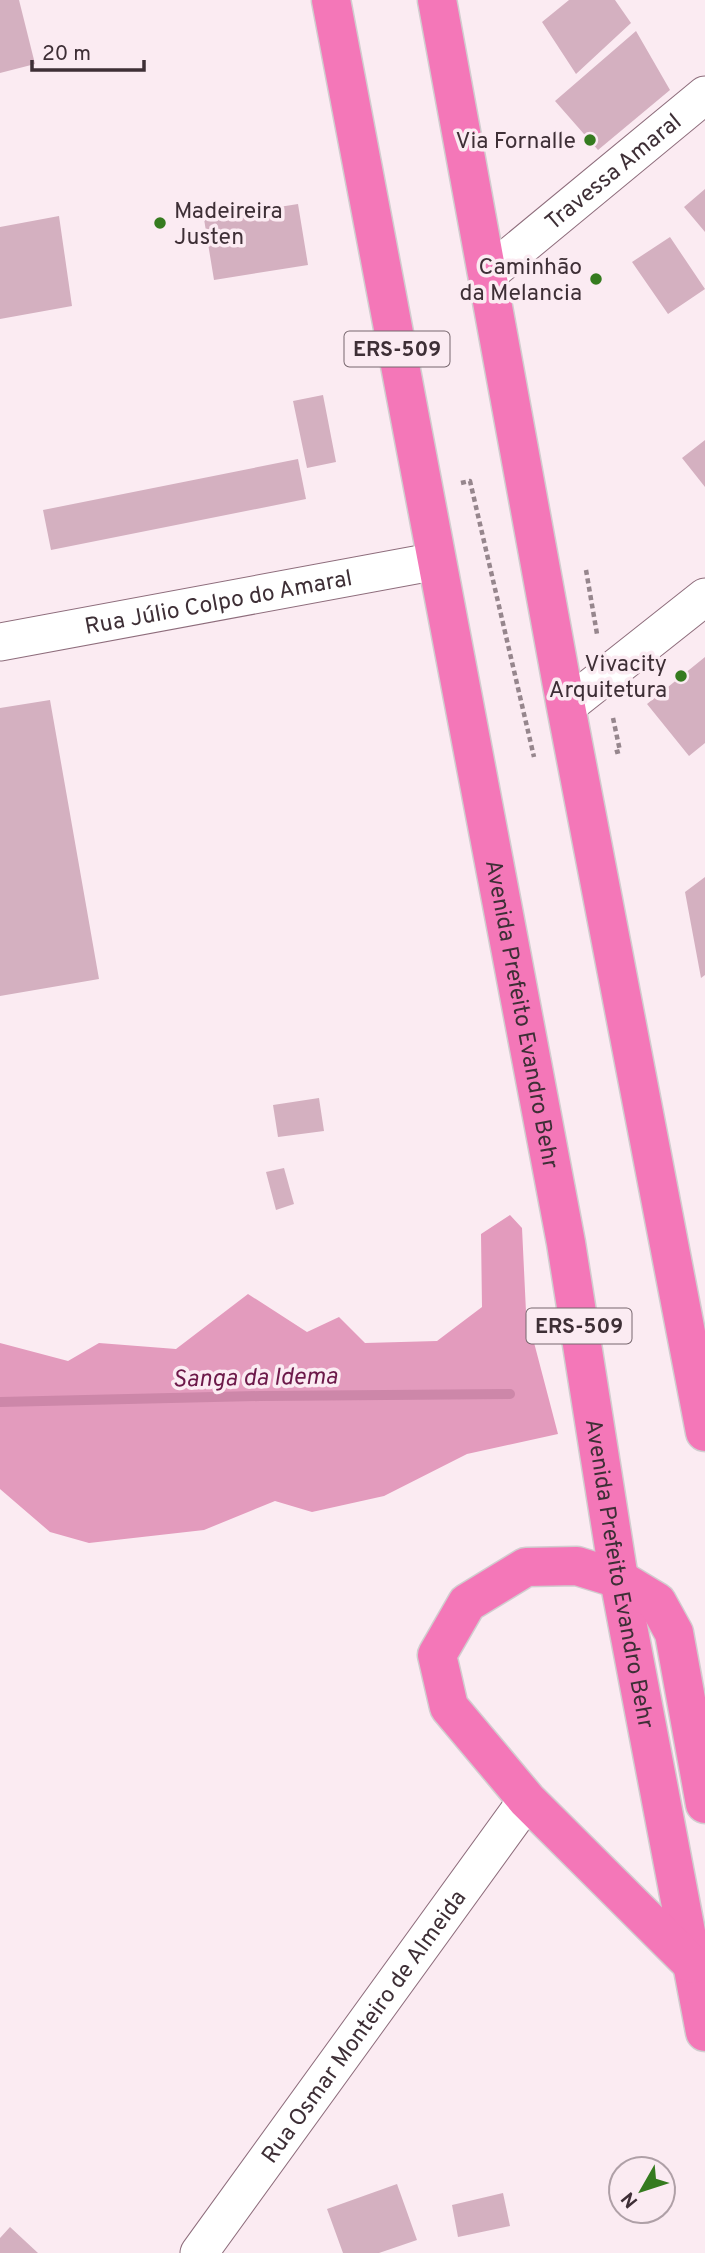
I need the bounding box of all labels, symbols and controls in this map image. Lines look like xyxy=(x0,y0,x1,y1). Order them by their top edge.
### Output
scale bar xyxy=(32,28,144,72)
text: 20 m xyxy=(42,41,91,68)
street label: Travessa Amaral xyxy=(540,108,688,238)
place label: Via Fornalle xyxy=(455,128,576,157)
marker: Via Fornalle xyxy=(582,132,598,148)
place label: Madeireira Justen xyxy=(174,198,283,253)
marker: Madeireira Justen xyxy=(152,215,168,231)
place label: Caminhão da Melancia xyxy=(460,254,582,309)
marker: Caminhão da Melancia xyxy=(588,271,604,287)
road number: ERS-509 xyxy=(344,332,450,366)
street label: Rua Júlio Colpo do Amaral xyxy=(83,565,355,643)
place label: Vivacity Arquitetura xyxy=(549,651,667,706)
marker: Vivacity Arquitetura xyxy=(673,668,689,684)
street label: Avenida Prefeito Evandro Behr xyxy=(477,858,564,1171)
road number: ERS-509 xyxy=(526,1308,632,1344)
water label: Sanga da Idema xyxy=(172,1363,338,1395)
street label: Avenida Prefeito Evandro Behr xyxy=(577,1417,659,1731)
street label: Rua Osmar Monteiro de Almeida xyxy=(257,1885,474,2170)
north arrow xyxy=(607,2155,677,2225)
text: N xyxy=(617,2187,644,2212)

